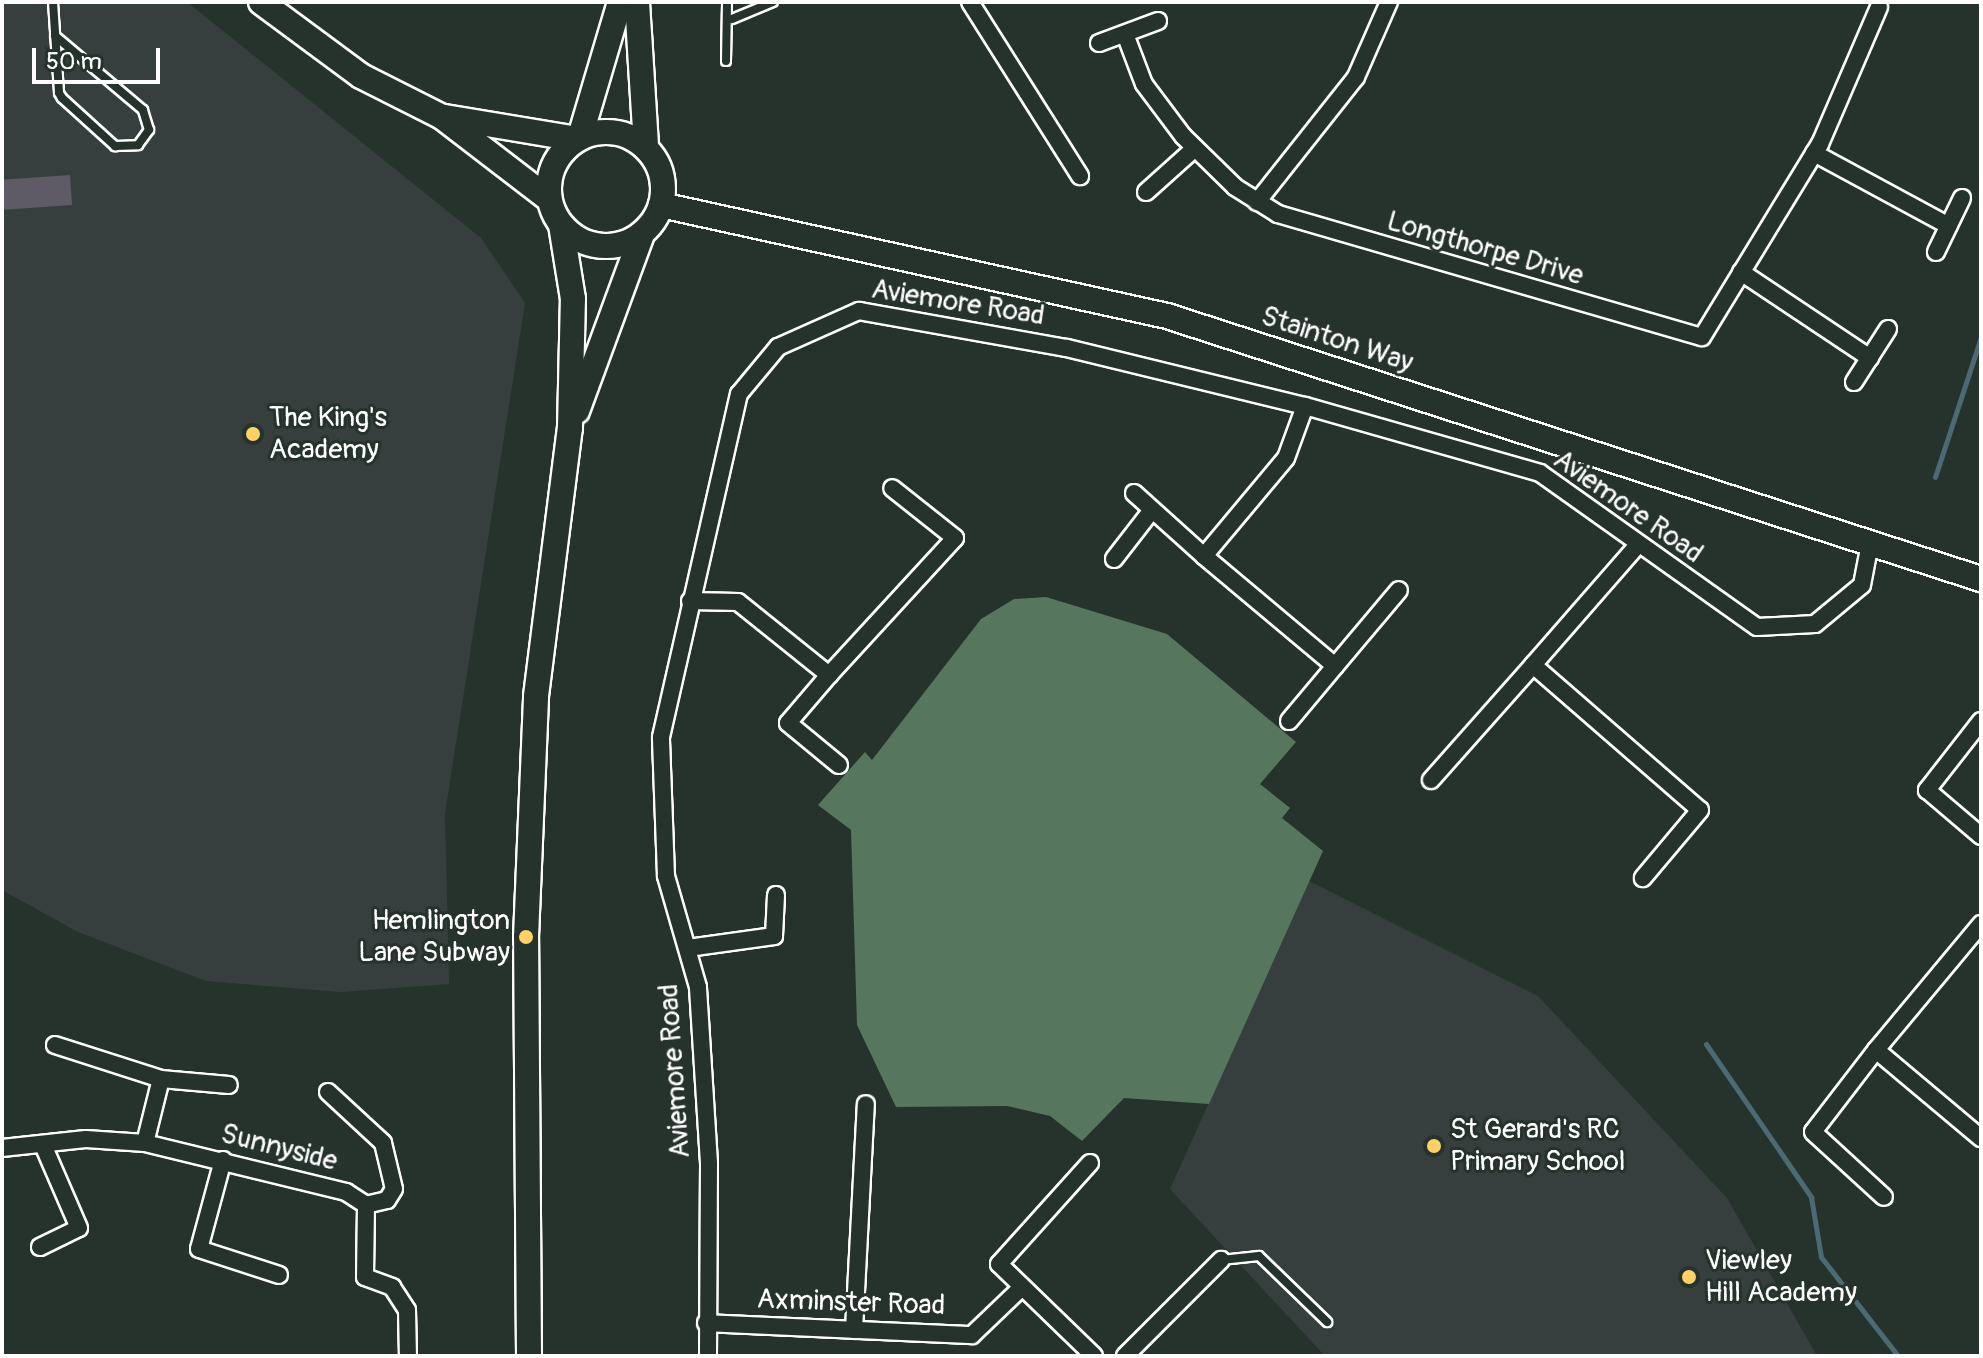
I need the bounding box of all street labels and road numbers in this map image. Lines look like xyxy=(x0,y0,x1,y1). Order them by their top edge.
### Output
street label: Longthorpe Drive xyxy=(1383,205,1587,293)
street label: Aviemore Road xyxy=(869,273,1047,333)
street label: Stainton Way xyxy=(1257,300,1417,380)
street label: Aviemore Road xyxy=(1547,443,1709,571)
street label: Aviemore Road xyxy=(652,983,698,1159)
street label: Sunnyside xyxy=(217,1117,341,1179)
street label: Axminster Road xyxy=(756,1283,946,1323)

